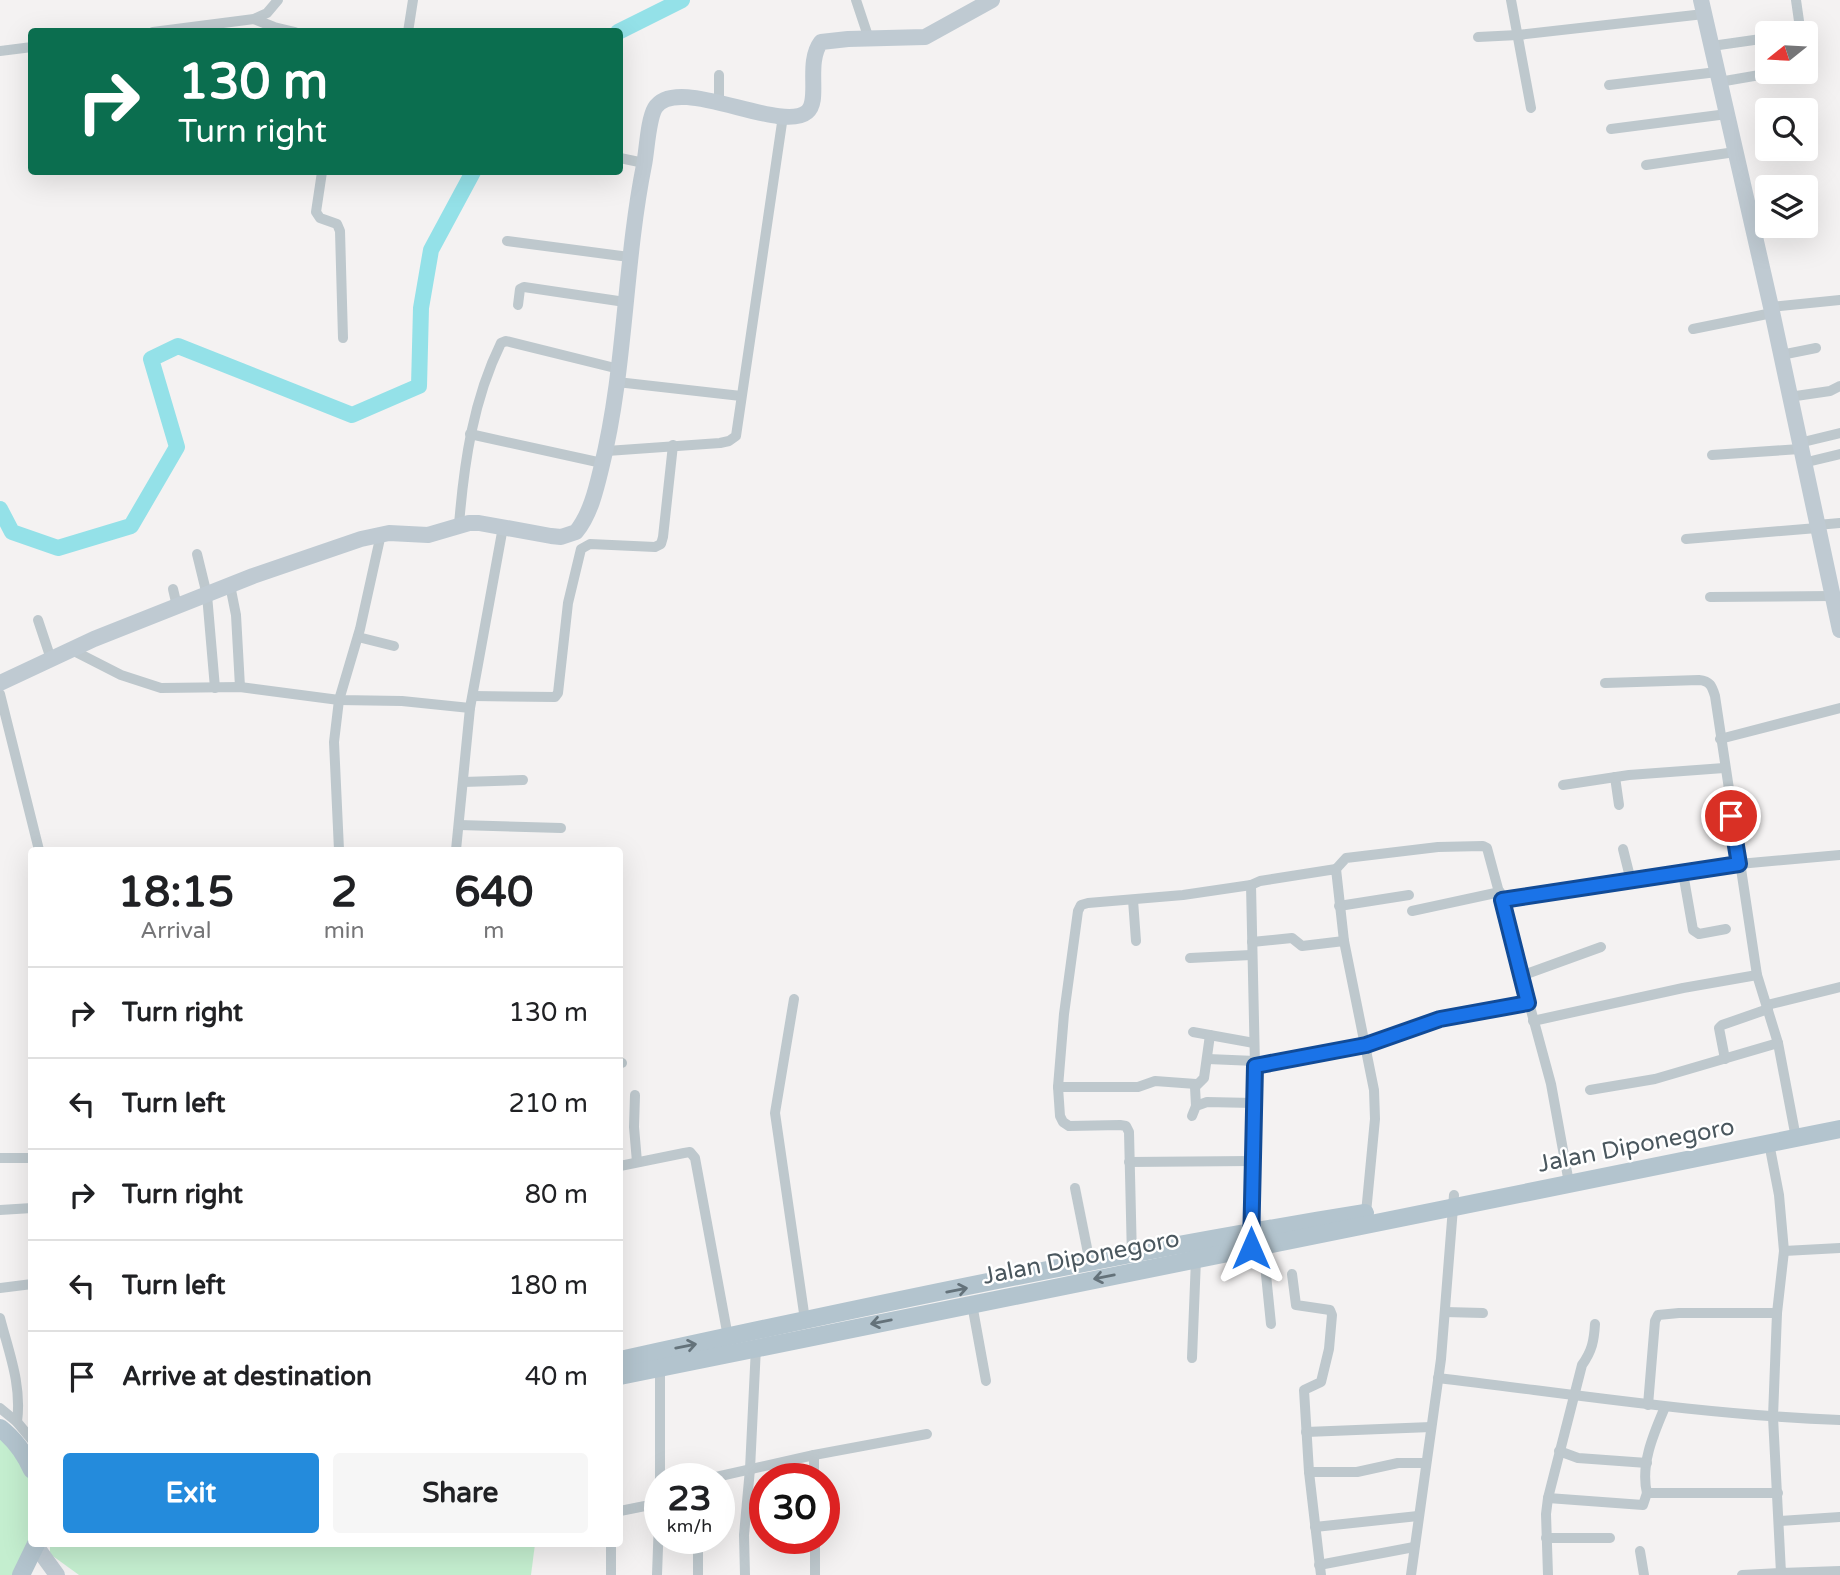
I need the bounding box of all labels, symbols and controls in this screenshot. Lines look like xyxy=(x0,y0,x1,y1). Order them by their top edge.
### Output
north arrow xyxy=(1755,21,1818,84)
map controls xyxy=(1755,21,1818,238)
text: 130 m xyxy=(178,53,328,112)
icon: right xyxy=(63,56,154,147)
button: search xyxy=(1755,98,1818,161)
text: Turn right xyxy=(178,113,327,151)
button: layers xyxy=(1755,175,1818,238)
pin xyxy=(1701,786,1761,846)
icon: arrive xyxy=(1712,797,1750,835)
text: 18:15 xyxy=(118,867,234,918)
text: 2 xyxy=(331,867,357,918)
text: 640 xyxy=(454,867,533,918)
text: Arrival xyxy=(140,917,211,945)
text: min xyxy=(324,917,365,945)
text: m xyxy=(483,917,504,945)
icon: right xyxy=(63,994,101,1032)
text: Turn right xyxy=(122,997,243,1028)
text: 130 m xyxy=(508,997,588,1028)
icon: left xyxy=(63,1085,101,1123)
text: Turn left xyxy=(122,1088,225,1119)
text: 210 m xyxy=(508,1088,588,1119)
street label: Jalan Diponegoro xyxy=(1535,1112,1737,1179)
icon: right xyxy=(63,1176,101,1214)
text: Turn right xyxy=(122,1179,243,1210)
text: 80 m xyxy=(525,1179,588,1210)
position arrow xyxy=(1214,1211,1288,1285)
street label: Jalan Diponegoro xyxy=(980,1224,1182,1291)
icon: left xyxy=(63,1267,101,1305)
text: Turn left xyxy=(122,1270,225,1301)
text: 180 m xyxy=(508,1270,588,1301)
one-way arrow xyxy=(1093,1271,1116,1285)
one-way arrow xyxy=(945,1282,968,1296)
one-way arrow xyxy=(870,1316,893,1330)
one-way arrow xyxy=(674,1338,697,1352)
icon: arrive xyxy=(63,1358,101,1396)
text: Arrive at destination xyxy=(122,1361,372,1392)
text: 40 m xyxy=(525,1361,588,1392)
button: Exit xyxy=(63,1453,319,1533)
button: Share xyxy=(333,1453,588,1533)
speed limit sign: 30 xyxy=(749,1463,840,1554)
text: 23 xyxy=(668,1478,711,1520)
text: km/h xyxy=(667,1515,712,1537)

